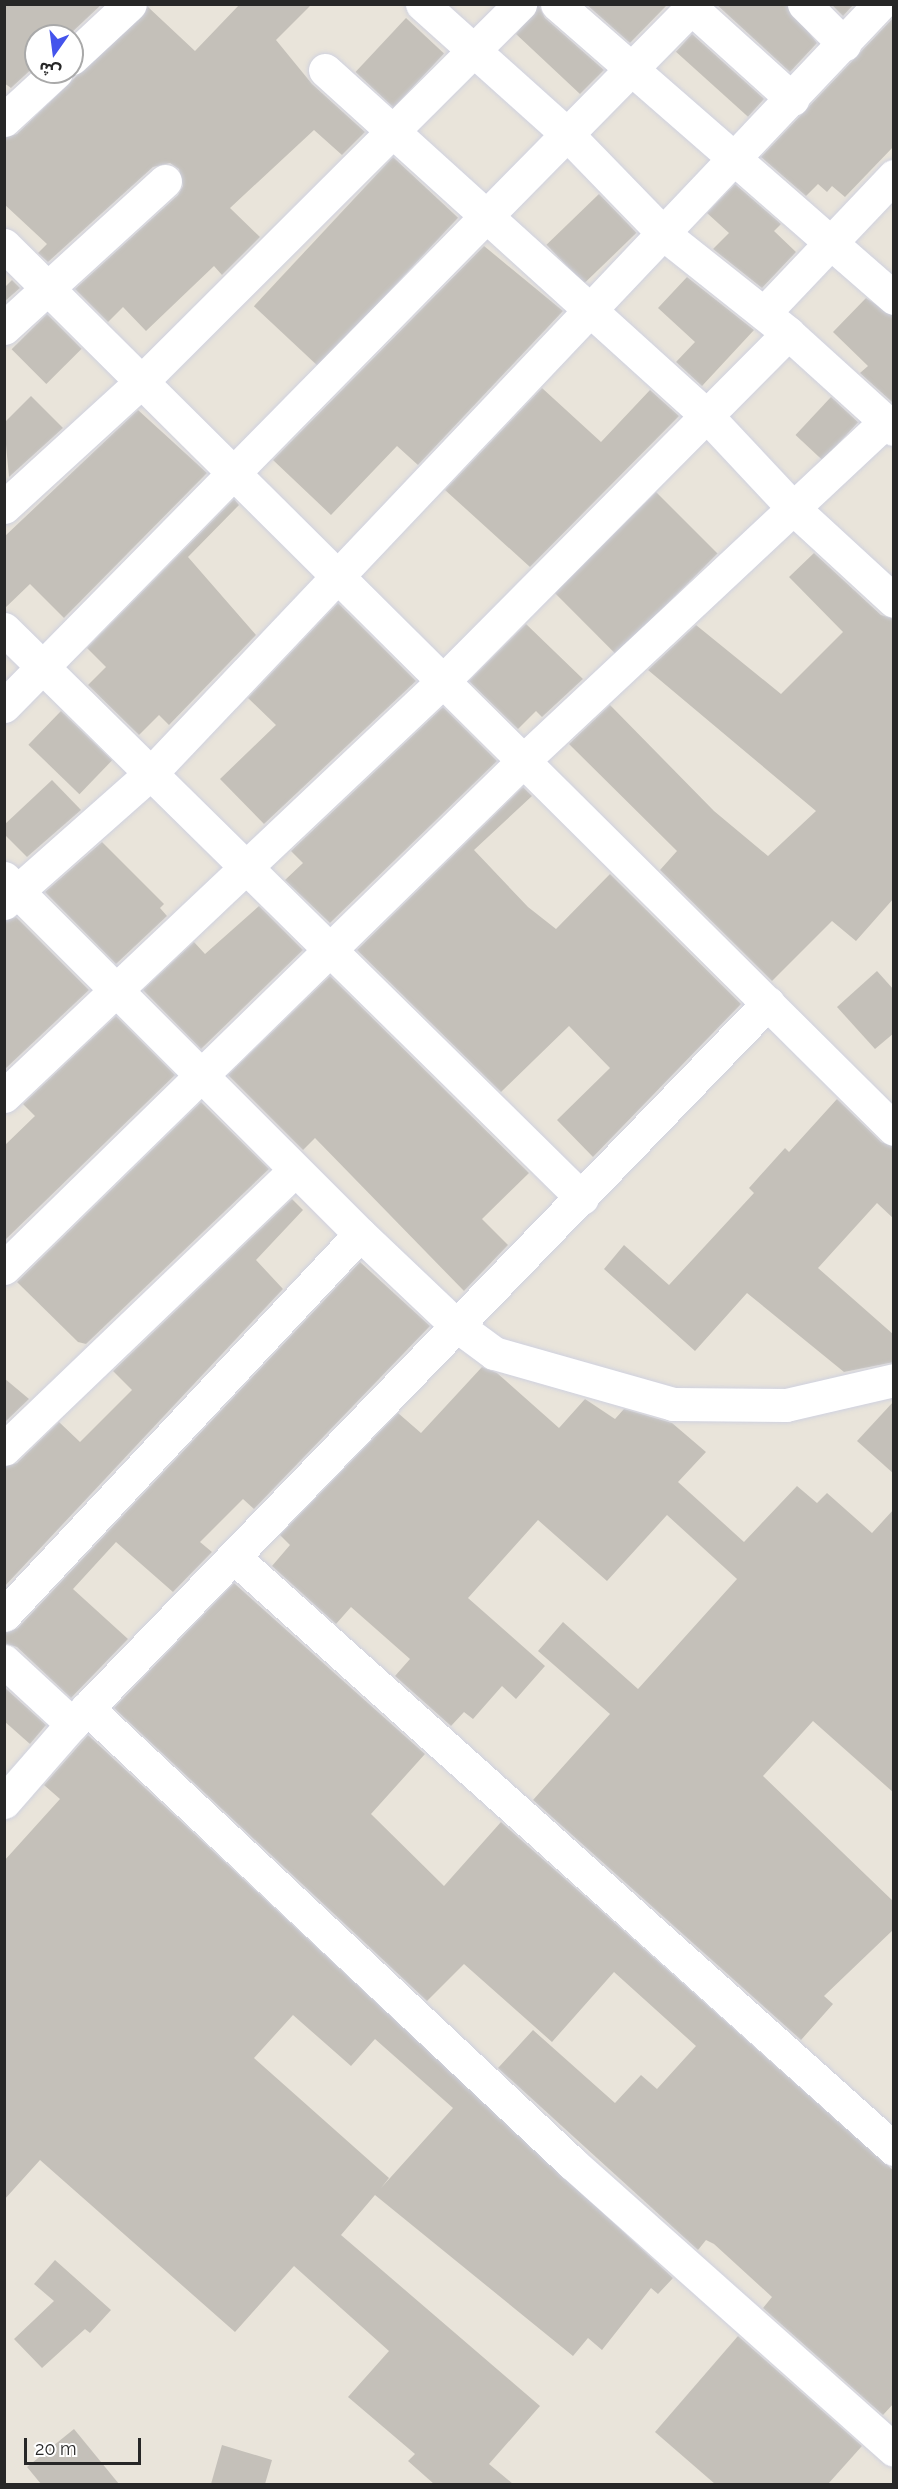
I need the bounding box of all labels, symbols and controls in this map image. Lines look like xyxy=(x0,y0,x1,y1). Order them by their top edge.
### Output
north arrow xyxy=(24,24,84,84)
text: ش xyxy=(37,58,63,82)
scale bar xyxy=(27,2426,144,2464)
text: 20 m xyxy=(35,2438,77,2459)

